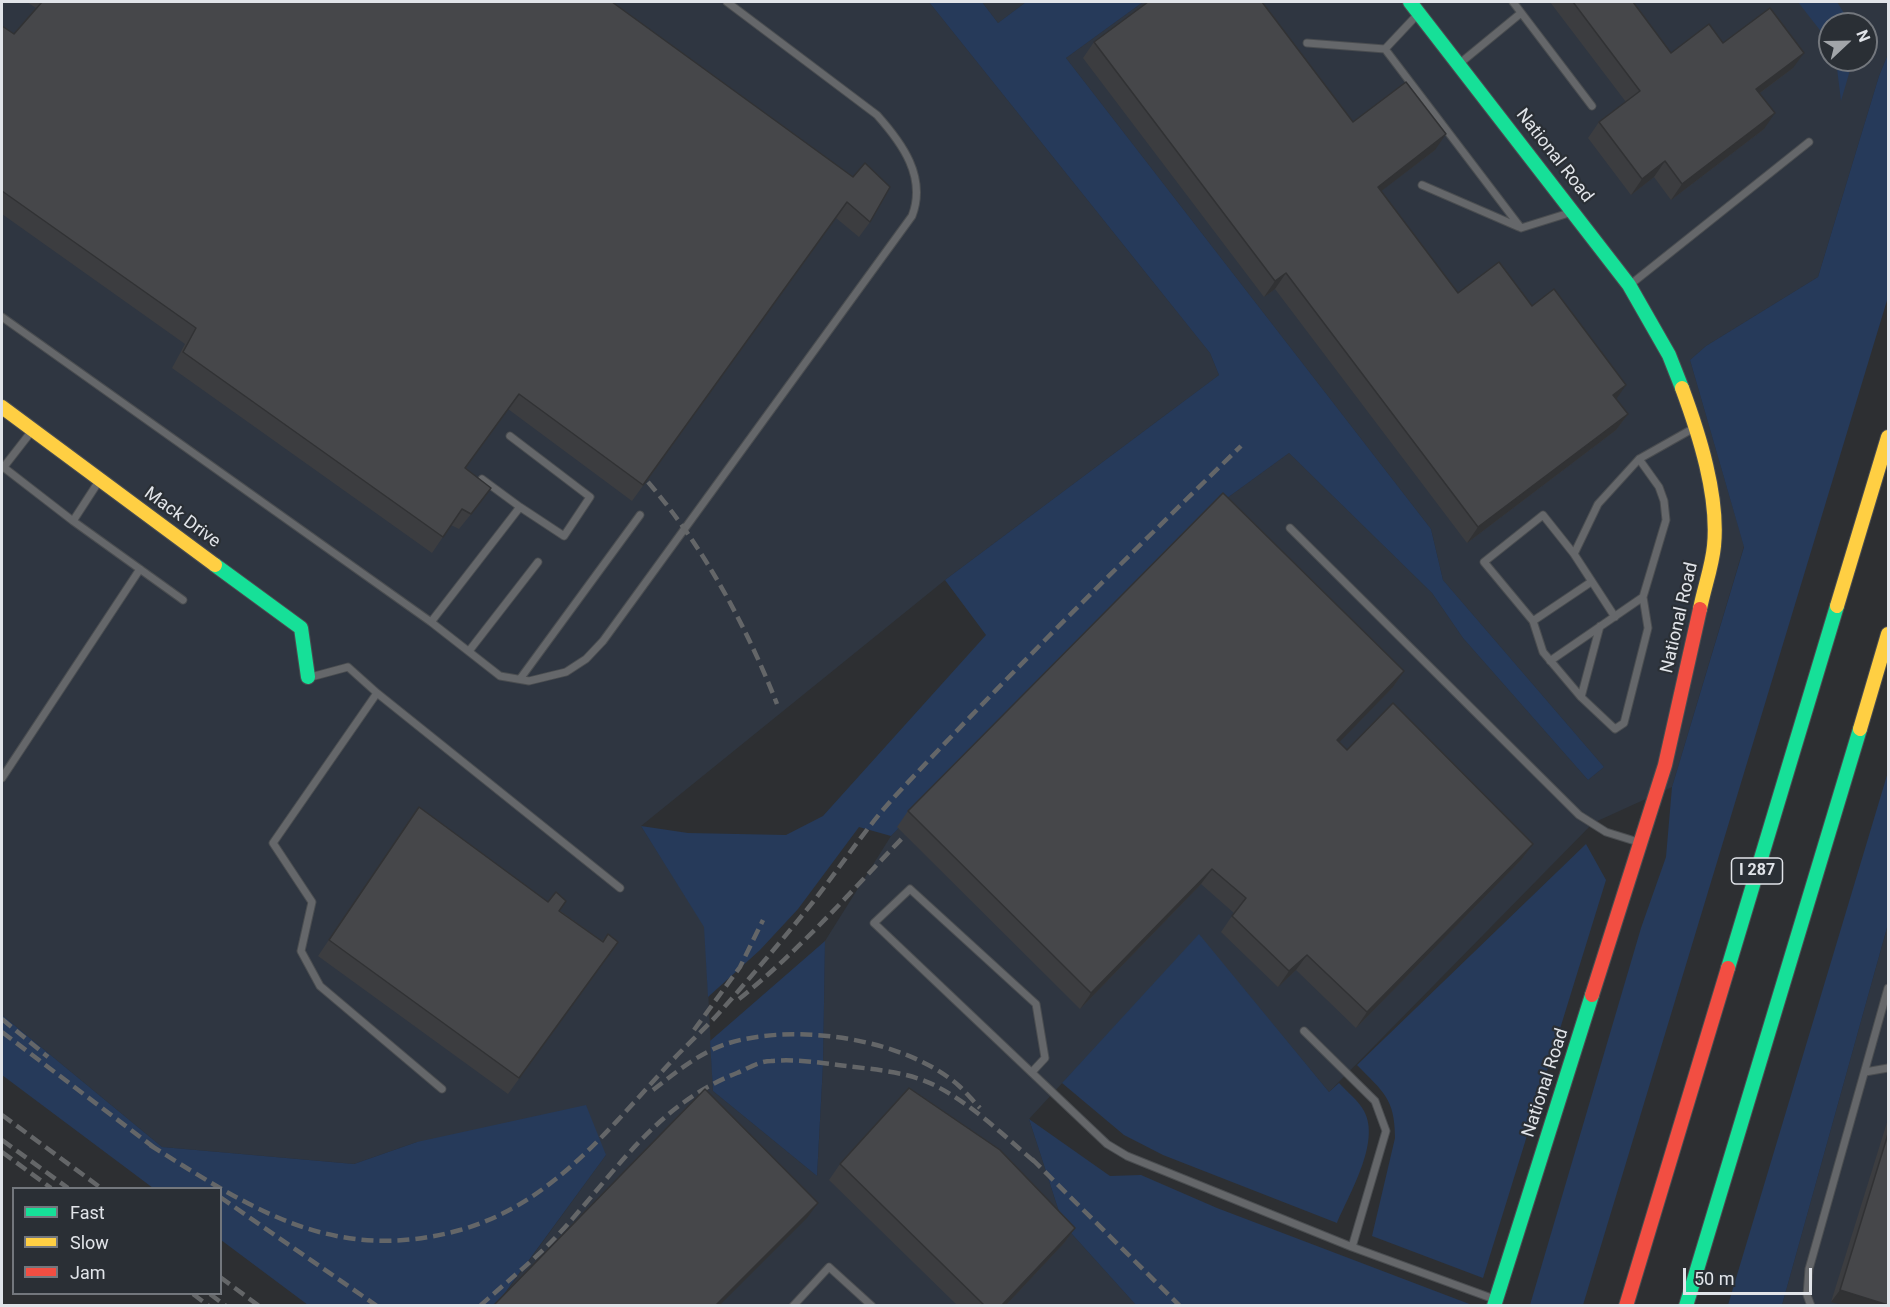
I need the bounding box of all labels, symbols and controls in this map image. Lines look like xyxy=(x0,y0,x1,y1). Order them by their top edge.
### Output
north arrow xyxy=(1818,12,1878,72)
text: N xyxy=(1852,27,1874,45)
street label: National Road xyxy=(1511,105,1597,207)
street label: Mack Drive xyxy=(140,483,224,553)
street label: National Road xyxy=(1657,561,1703,675)
road number: I 287 xyxy=(1732,858,1782,884)
street label: National Road xyxy=(1518,1026,1574,1140)
legend xyxy=(12,1187,222,1295)
text: Fast xyxy=(70,1202,105,1223)
text: Slow xyxy=(70,1232,109,1253)
scale bar xyxy=(1686,1256,1815,1294)
text: Jam xyxy=(70,1262,106,1283)
text: 50 m xyxy=(1694,1268,1734,1289)

